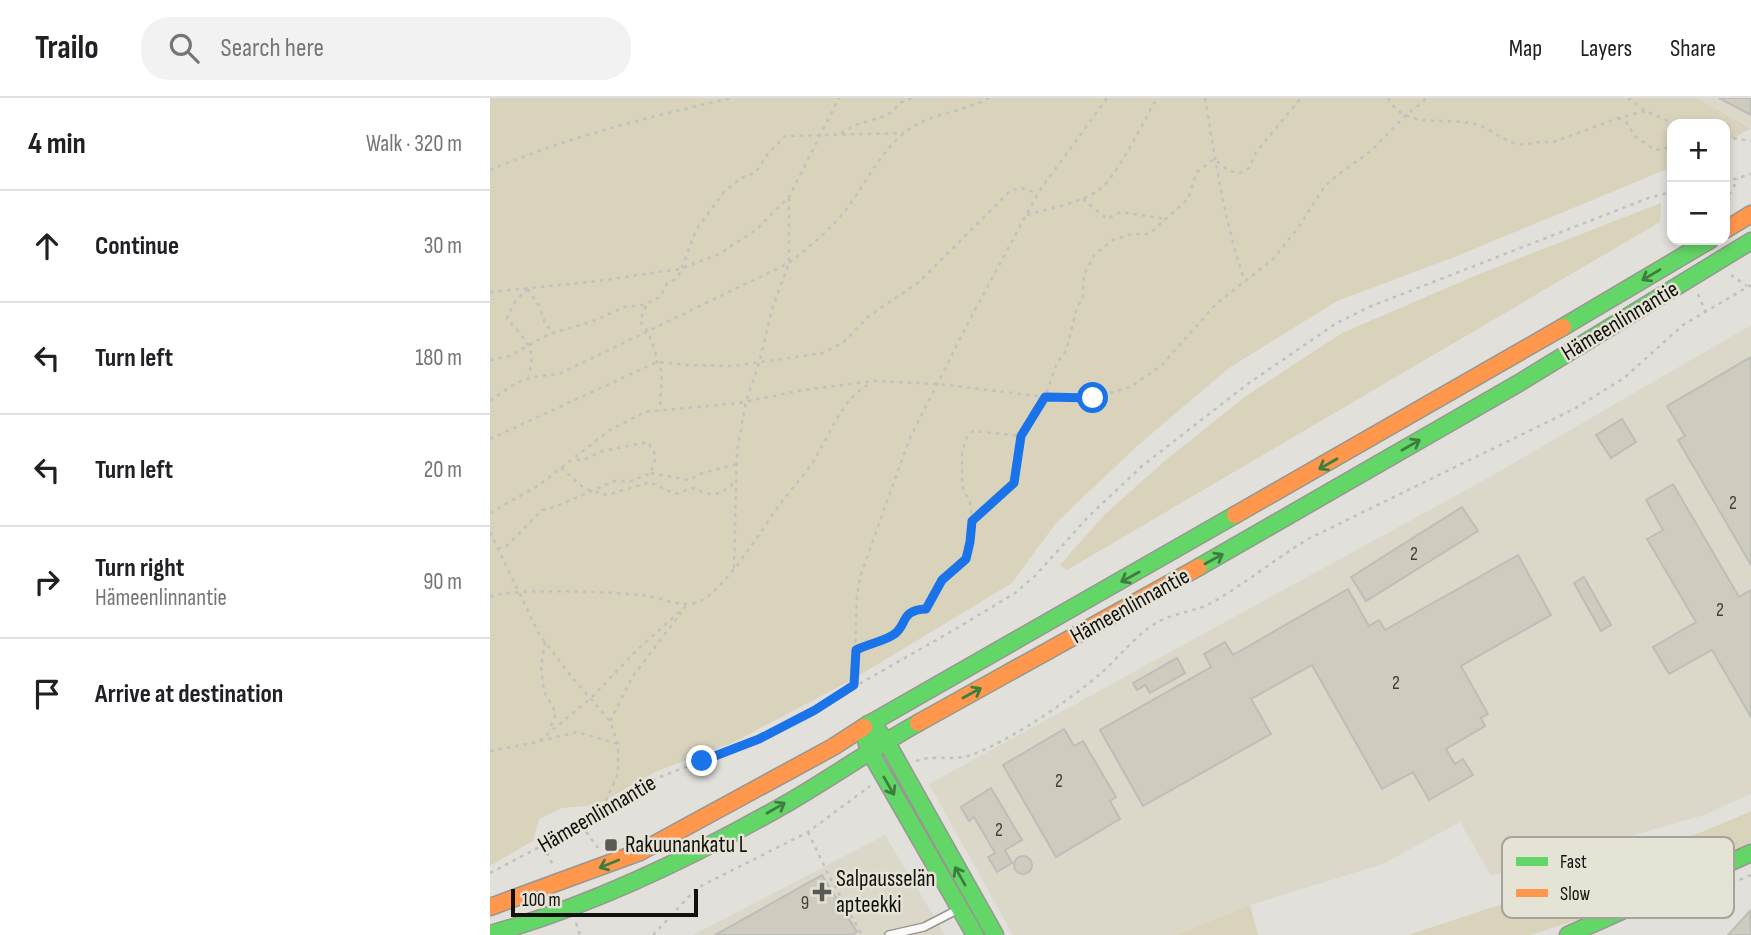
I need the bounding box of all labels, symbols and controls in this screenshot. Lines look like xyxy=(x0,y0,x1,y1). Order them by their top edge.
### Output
search box xyxy=(141,17,631,80)
text: Trailo xyxy=(35,28,99,68)
icon: search xyxy=(165,29,203,67)
text: Search here xyxy=(221,33,324,64)
text: Map xyxy=(1509,34,1542,63)
text: Layers xyxy=(1580,34,1632,63)
text: Share xyxy=(1670,34,1716,63)
map controls xyxy=(1667,119,1730,245)
button: + xyxy=(1667,119,1730,182)
text: 4 min xyxy=(28,126,86,162)
text: Walk · 320 m xyxy=(366,130,462,158)
button: − xyxy=(1667,182,1730,245)
icon: ahead xyxy=(28,227,66,265)
text: Continue xyxy=(95,231,179,262)
text: 30 m xyxy=(424,232,462,260)
one-way arrow xyxy=(1642,268,1662,282)
street label: Hämeenlinnantie xyxy=(1556,275,1684,367)
icon: left xyxy=(28,339,66,377)
text: Turn left xyxy=(95,343,173,374)
text: 180 m xyxy=(415,344,462,372)
route start xyxy=(1077,382,1108,413)
one-way arrow xyxy=(1400,438,1421,451)
icon: left xyxy=(28,451,66,489)
text: Turn left xyxy=(95,455,173,486)
text: 20 m xyxy=(424,456,462,484)
one-way arrow xyxy=(1318,457,1338,471)
house number: 2 xyxy=(1729,492,1737,515)
house number: 2 xyxy=(1410,543,1418,566)
one-way arrow xyxy=(1203,552,1224,565)
text: Turn right xyxy=(95,553,184,584)
street label: Hämeenlinnantie xyxy=(1066,562,1194,650)
icon: right xyxy=(28,563,66,601)
text: 90 m xyxy=(423,568,462,596)
one-way arrow xyxy=(1120,570,1140,584)
text: Hämeenlinnantie xyxy=(95,584,227,612)
house number: 2 xyxy=(1716,599,1724,622)
house number: 2 xyxy=(1392,672,1400,695)
icon: arrive xyxy=(28,675,66,713)
text: Arrive at destination xyxy=(95,679,283,710)
one-way arrow xyxy=(962,686,982,700)
route end xyxy=(686,745,717,776)
street label: Hämeenlinnantie xyxy=(533,769,661,859)
house number: 2 xyxy=(1055,770,1063,793)
one-way arrow xyxy=(882,775,896,795)
one-way arrow xyxy=(766,801,786,815)
house number: 2 xyxy=(995,819,1003,842)
place label: Rakuunankatu L xyxy=(625,831,748,859)
marker: Rakuunankatu L xyxy=(603,837,619,853)
legend xyxy=(1502,837,1734,918)
text: Fast xyxy=(1560,851,1587,874)
one-way arrow xyxy=(599,858,621,871)
place label: Salpausselän apteekki xyxy=(836,865,935,919)
one-way arrow xyxy=(953,866,966,887)
text: Slow xyxy=(1560,883,1590,906)
marker: Salpausselän apteekki xyxy=(814,884,830,900)
scale bar xyxy=(511,886,698,918)
text: 100 m xyxy=(522,889,561,912)
house number: 9 xyxy=(801,892,809,915)

